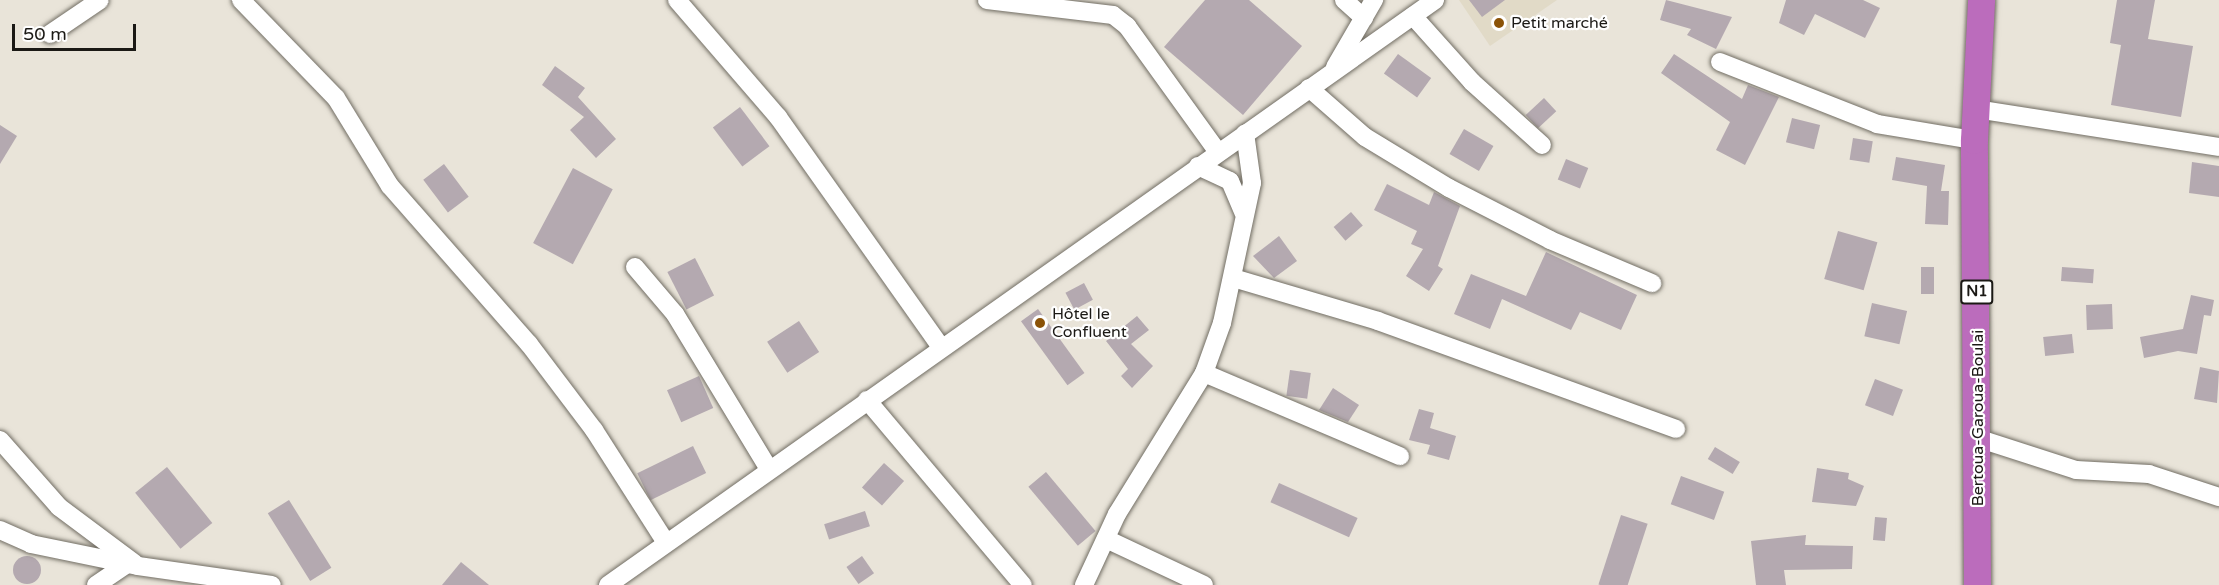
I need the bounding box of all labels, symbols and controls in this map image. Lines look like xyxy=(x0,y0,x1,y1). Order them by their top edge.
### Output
scale bar xyxy=(15,12,140,50)
place label: Petit marché xyxy=(1511,13,1608,33)
marker: Petit marché xyxy=(1492,16,1506,30)
text: 50 m xyxy=(23,23,67,45)
road number: N1 xyxy=(1959,280,1995,304)
place label: Hôtel le Confluent xyxy=(1052,304,1127,342)
marker: Hôtel le Confluent xyxy=(1033,316,1047,330)
street label: Bertoua-Garoua-Boulai xyxy=(1968,330,1988,506)

